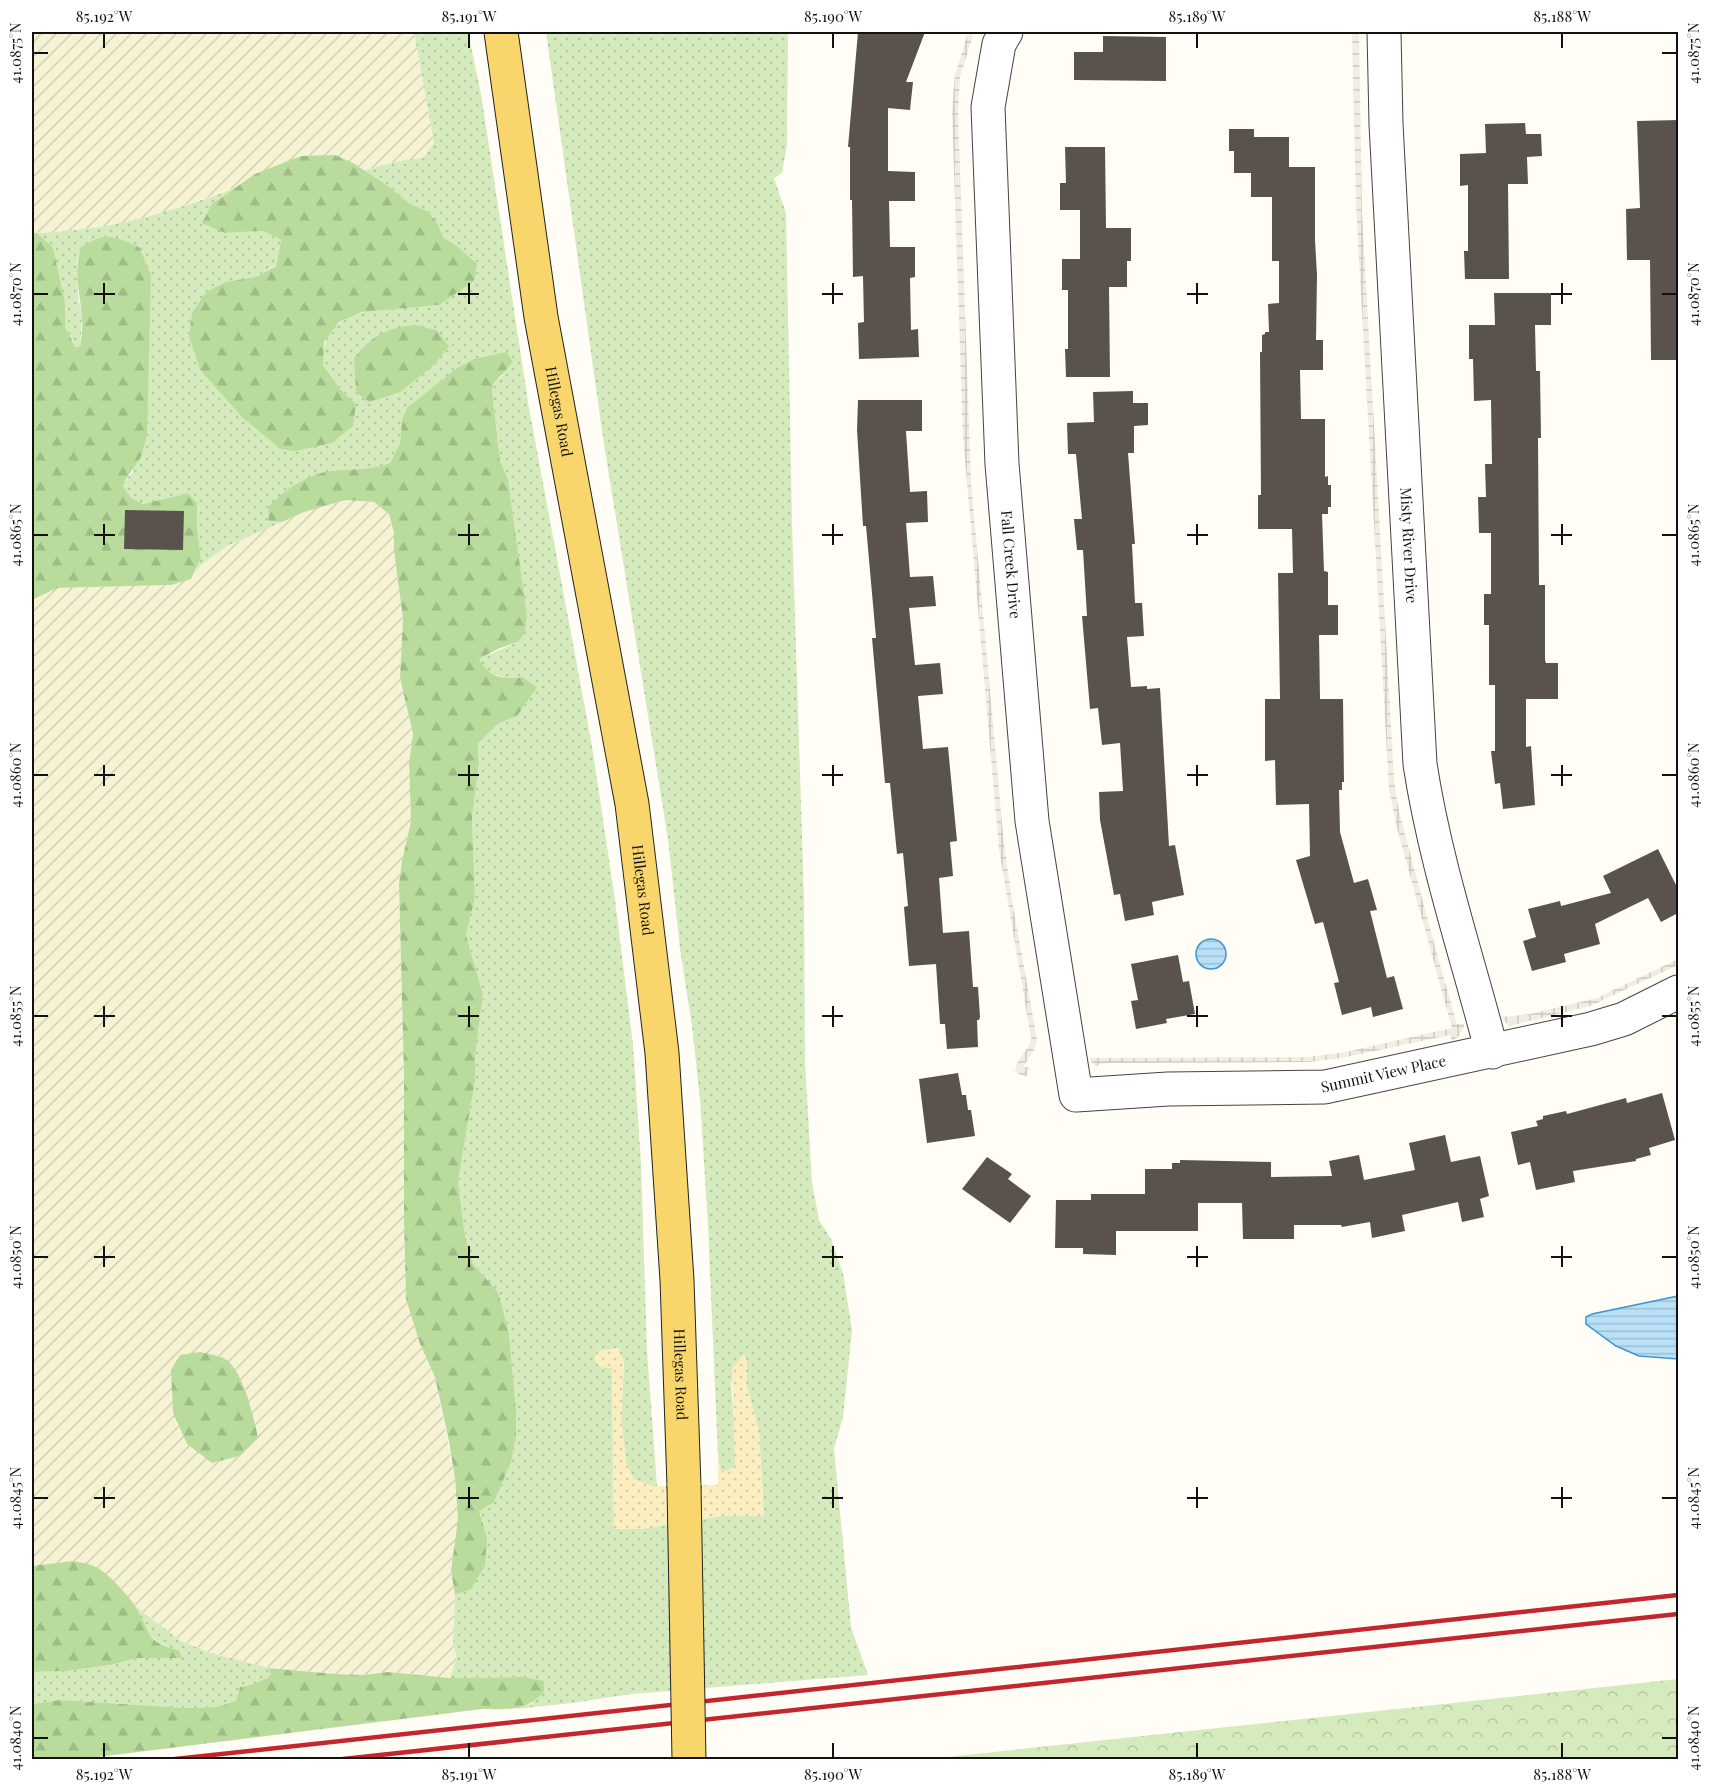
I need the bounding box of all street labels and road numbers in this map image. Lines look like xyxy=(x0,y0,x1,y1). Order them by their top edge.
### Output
street label: Hillegas Road xyxy=(541,364,578,459)
street label: Misty River Drive xyxy=(1396,487,1422,604)
street label: Fall Creek Drive xyxy=(997,509,1026,619)
street label: Hillegas Road xyxy=(628,843,659,937)
street label: Summit View Place xyxy=(1319,1050,1448,1097)
street label: Hillegas Road xyxy=(670,1328,693,1421)

